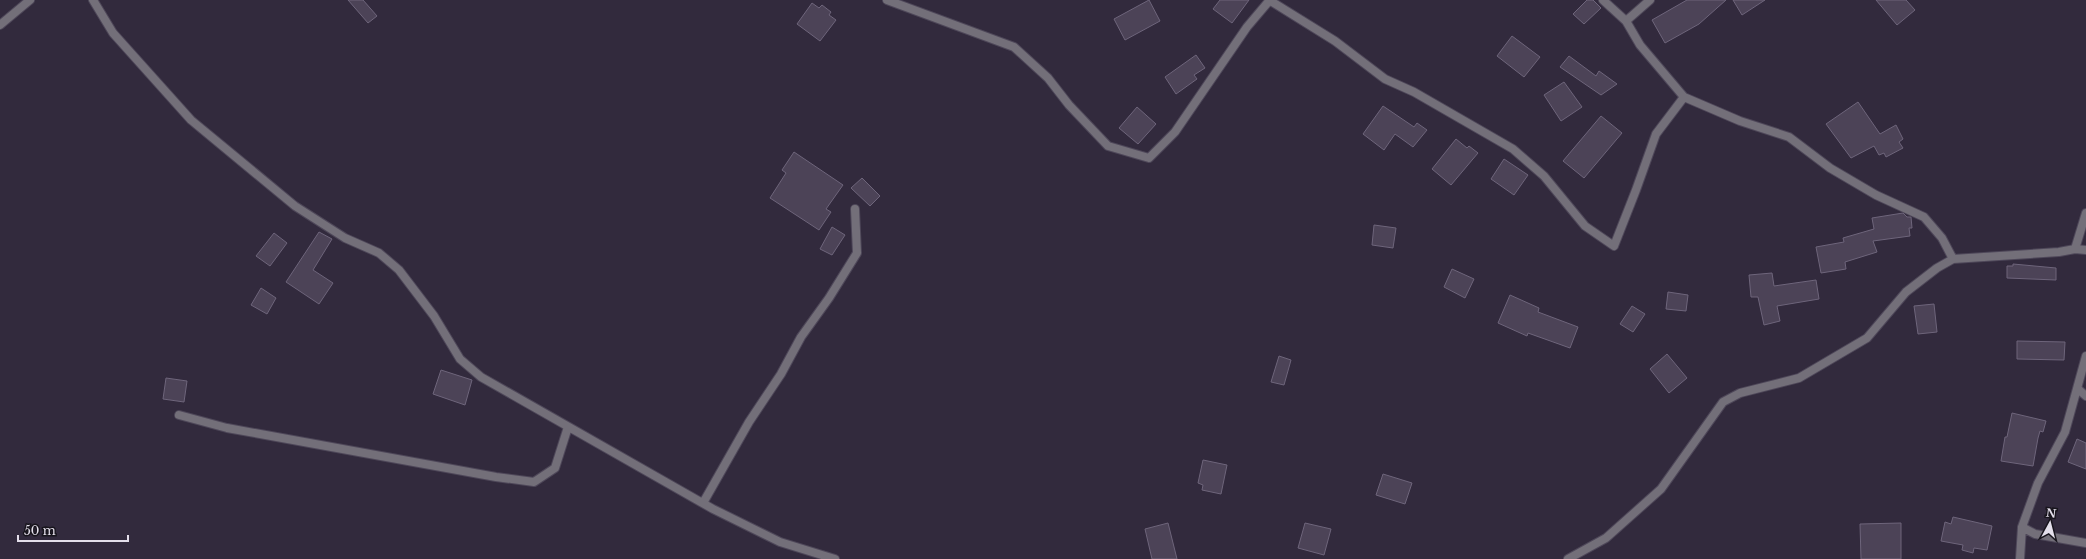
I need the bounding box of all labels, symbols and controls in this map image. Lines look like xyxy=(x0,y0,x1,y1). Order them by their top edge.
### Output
north arrow xyxy=(2030,503,2070,543)
text: N xyxy=(2045,505,2058,521)
scale bar xyxy=(18,517,128,543)
text: 50 m xyxy=(24,523,56,538)

